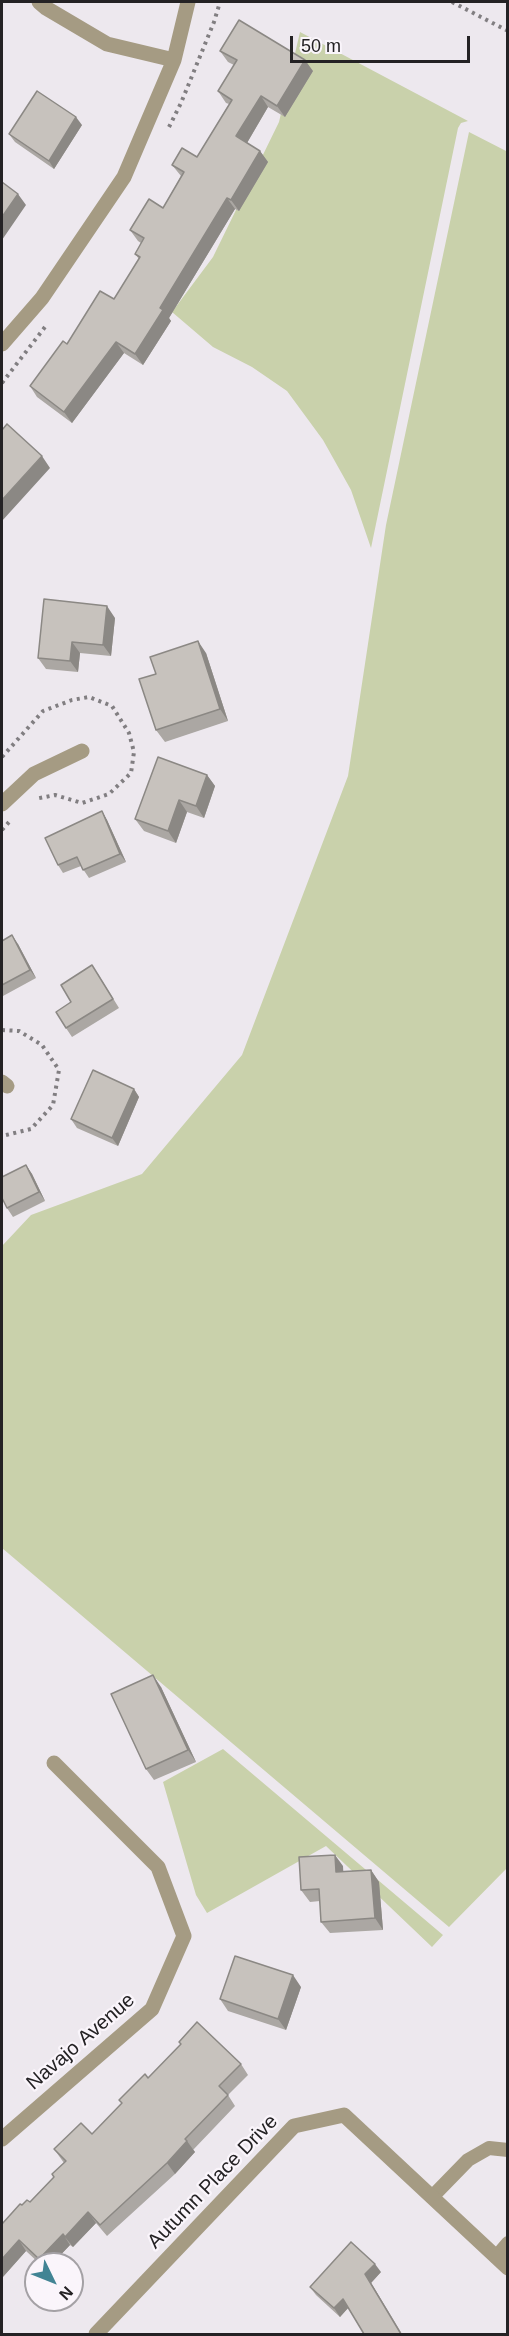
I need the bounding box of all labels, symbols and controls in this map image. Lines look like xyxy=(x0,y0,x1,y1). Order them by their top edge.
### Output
scale bar xyxy=(293,24,473,62)
text: 50 m xyxy=(301,36,341,56)
street label: Navajo Avenue xyxy=(22,1989,140,2095)
street label: Autumn Place Drive xyxy=(143,2110,283,2254)
north arrow xyxy=(24,2252,84,2312)
text: N xyxy=(56,2283,76,2303)

